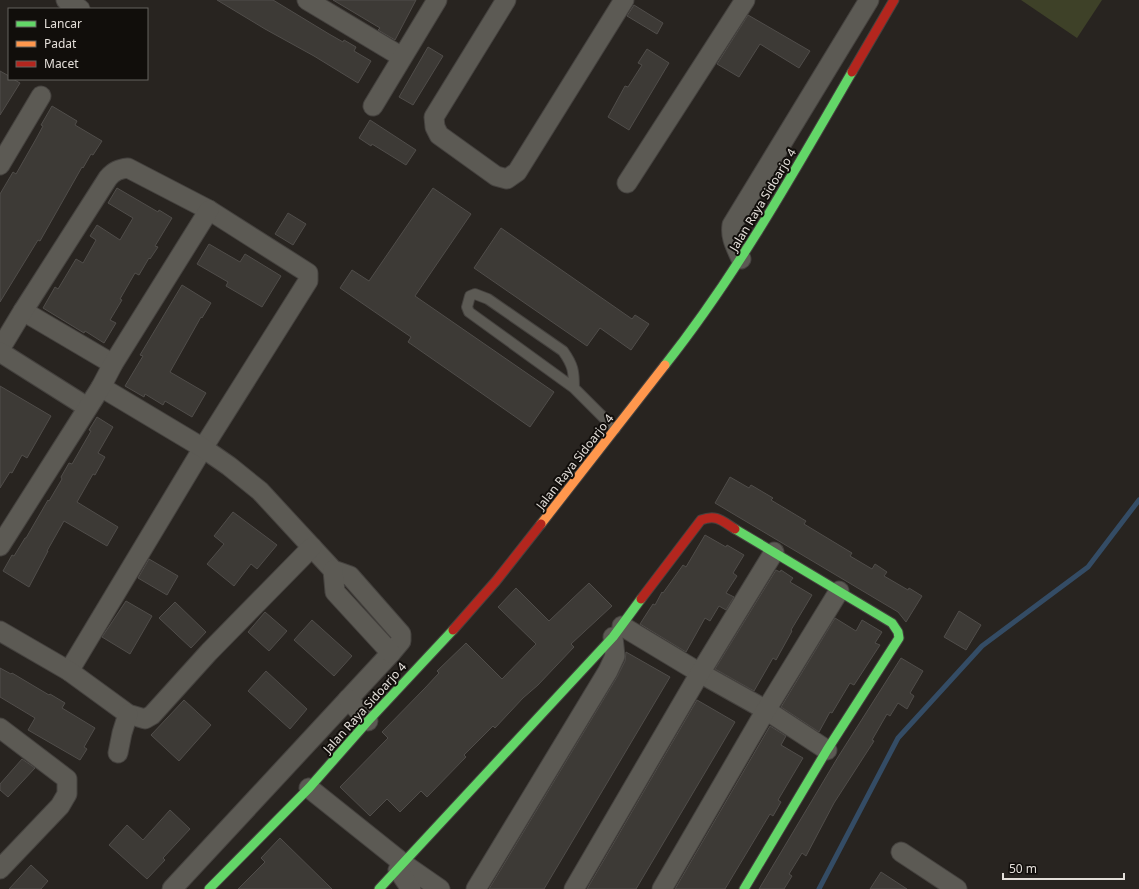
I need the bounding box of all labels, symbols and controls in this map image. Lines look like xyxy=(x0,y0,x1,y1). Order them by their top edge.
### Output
legend xyxy=(8,8,148,80)
text: Lancar xyxy=(44,15,82,32)
text: Padat xyxy=(44,35,77,52)
text: Macet xyxy=(44,55,79,72)
street label: Jalan Raya Sidoarjo 4 xyxy=(725,145,800,255)
street label: Jalan Raya Sidoarjo 4 xyxy=(531,410,617,514)
street label: Jalan Raya Sidoarjo 4 xyxy=(319,658,410,758)
scale bar xyxy=(1003,855,1124,881)
text: 50 m xyxy=(1009,860,1037,877)

